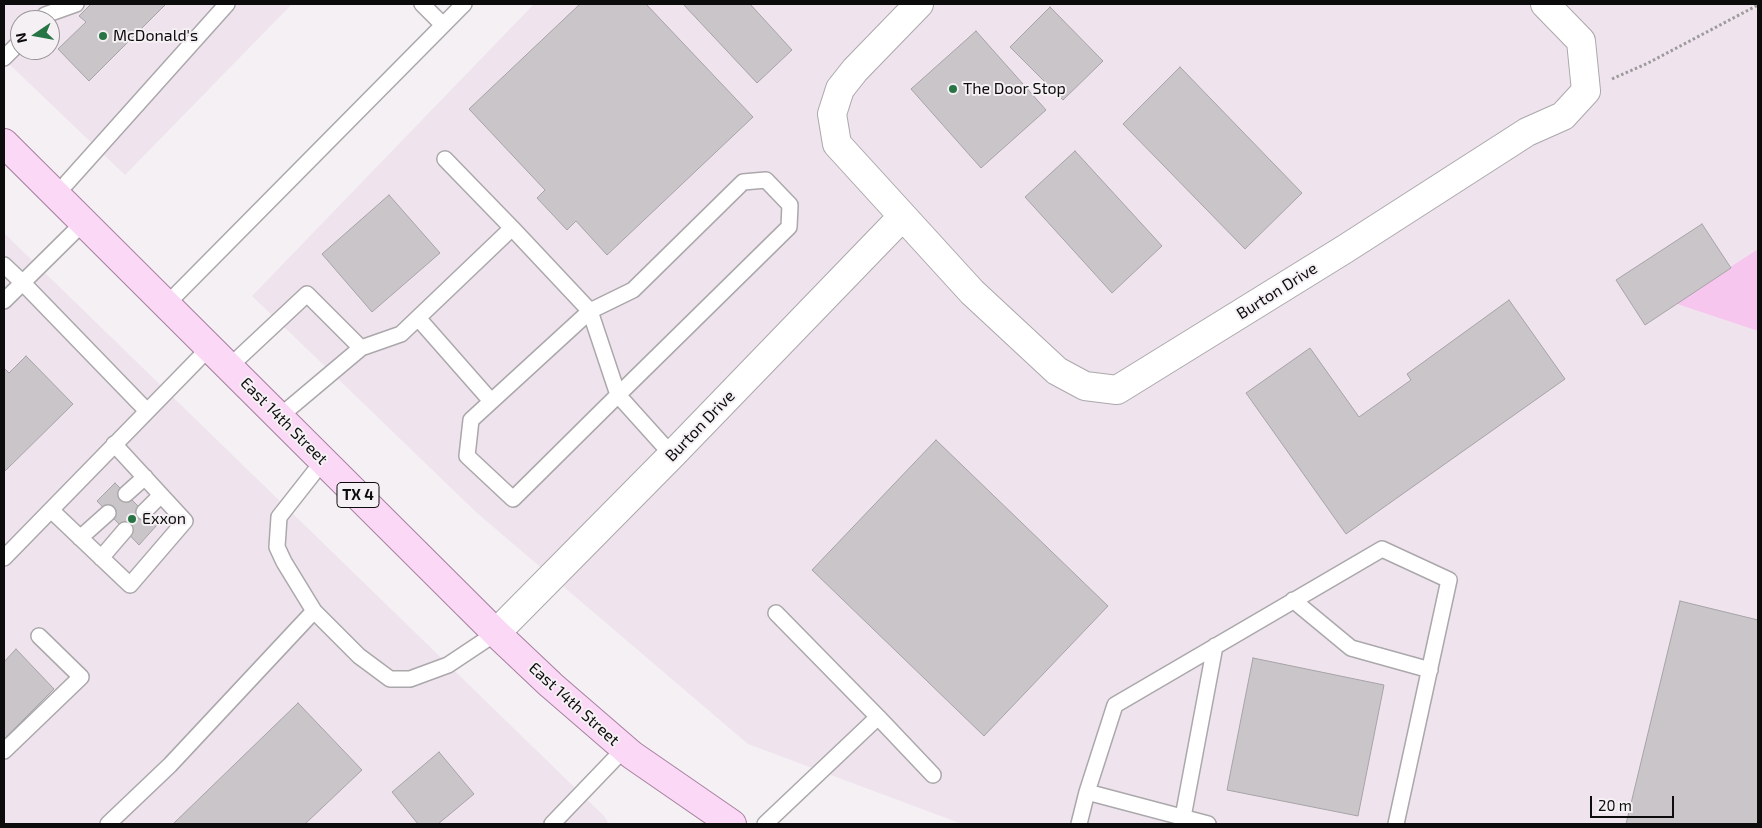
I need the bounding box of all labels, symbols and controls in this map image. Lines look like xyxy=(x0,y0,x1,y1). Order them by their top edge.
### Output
north arrow xyxy=(10,10,60,60)
place label: McDonald's xyxy=(113,26,198,46)
marker: McDonald's xyxy=(97,30,109,42)
text: N xyxy=(11,31,30,45)
place label: The Door Stop xyxy=(963,79,1066,99)
marker: The Door Stop xyxy=(947,83,959,95)
street label: Burton Drive xyxy=(1233,259,1321,323)
street label: East 14th Street xyxy=(236,373,332,469)
street label: Burton Drive xyxy=(661,386,739,466)
road number: TX 4 xyxy=(337,482,379,508)
place label: Exxon xyxy=(142,509,186,529)
marker: Exxon xyxy=(126,513,138,525)
street label: East 14th Street xyxy=(525,658,623,750)
scale bar xyxy=(1592,786,1676,818)
text: 20 m xyxy=(1598,796,1632,814)

